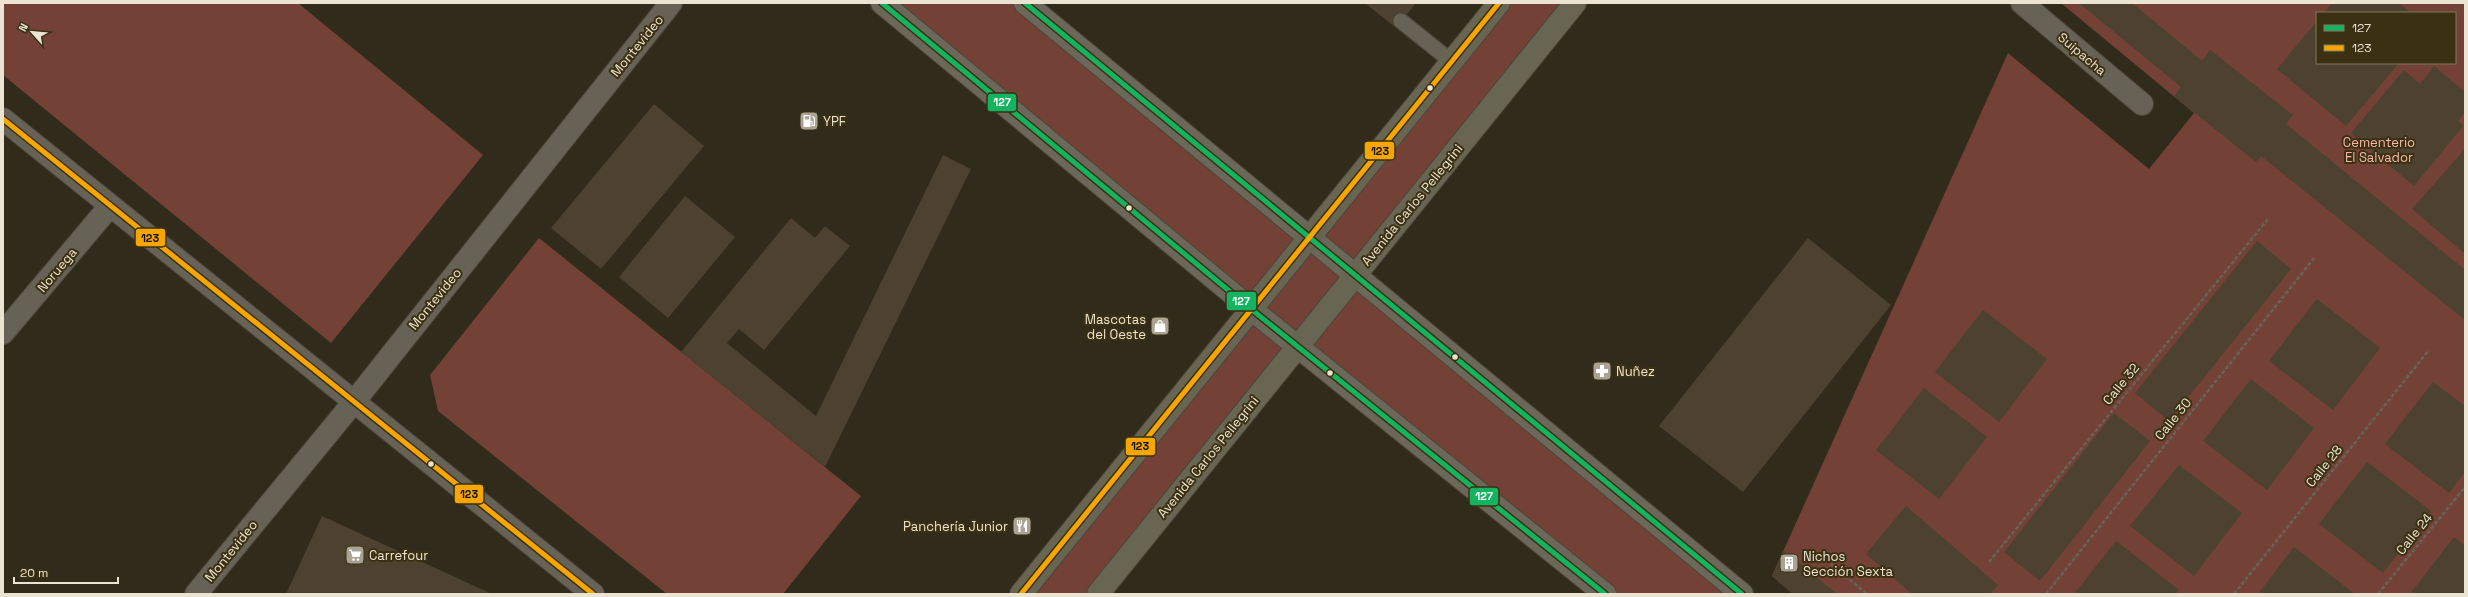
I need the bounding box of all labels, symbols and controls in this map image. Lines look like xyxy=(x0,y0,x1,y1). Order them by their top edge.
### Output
north arrow xyxy=(12,12,52,52)
street label: Montevideo xyxy=(607,12,667,80)
legend xyxy=(2316,12,2456,64)
text: 127 xyxy=(2352,20,2371,36)
text: N xyxy=(15,21,31,34)
street label: Suipacha xyxy=(2054,29,2110,79)
text: 123 xyxy=(2352,40,2371,56)
unlabelled marker xyxy=(1425,83,1435,93)
line badge: 127 xyxy=(987,93,1017,112)
text: 127 xyxy=(993,95,1011,109)
fuel station icon: YPF xyxy=(798,110,820,132)
place label: YPF xyxy=(823,113,846,130)
park label: Cementerio El Salvador xyxy=(2343,134,2415,166)
street label: Avenida Carlos Pellegrini xyxy=(1358,141,1466,269)
line badge: 123 xyxy=(1364,141,1395,160)
text: 123 xyxy=(1371,144,1389,158)
unlabelled marker xyxy=(1124,203,1134,213)
line badge: 123 xyxy=(135,228,166,247)
text: 123 xyxy=(141,231,159,245)
street label: Noruega xyxy=(33,244,81,296)
street label: Montevideo xyxy=(405,265,465,333)
line badge: 127 xyxy=(1226,291,1257,311)
text: 127 xyxy=(1232,294,1250,308)
place label: Mascotas del Oeste xyxy=(1085,311,1146,343)
shop icon: Mascotas del Oeste xyxy=(1149,315,1171,337)
unlabelled marker xyxy=(1450,352,1460,362)
pharmacy icon: Nuñez xyxy=(1591,360,1613,382)
street label: Calle 32 xyxy=(2099,360,2143,408)
place label: Nuñez xyxy=(1616,363,1655,380)
unlabelled marker xyxy=(1325,368,1335,378)
street label: Avenida Carlos Pellegrini xyxy=(1154,393,1262,521)
street label: Calle 30 xyxy=(2151,394,2195,444)
line badge: 123 xyxy=(1125,437,1156,456)
text: 123 xyxy=(1131,439,1149,453)
street label: Calle 28 xyxy=(2302,442,2346,490)
unlabelled marker xyxy=(426,459,436,469)
line badge: 123 xyxy=(454,484,484,504)
text: 123 xyxy=(460,487,478,501)
line badge: 127 xyxy=(1469,487,1499,506)
text: 127 xyxy=(1475,489,1493,503)
street label: Calle 24 xyxy=(2392,510,2436,558)
restaurant icon: Panchería Junior xyxy=(1011,515,1033,537)
street label: Montevideo xyxy=(201,517,261,585)
place label: Panchería Junior xyxy=(903,518,1008,535)
supermarket icon: Carrefour xyxy=(344,544,366,566)
place label: Carrefour xyxy=(369,547,428,564)
place label: Nichos Sección Sexta xyxy=(1803,548,1894,580)
building icon: Nichos Sección Sexta xyxy=(1778,552,1800,574)
scale bar xyxy=(14,559,118,585)
text: 20 m xyxy=(20,565,48,581)

